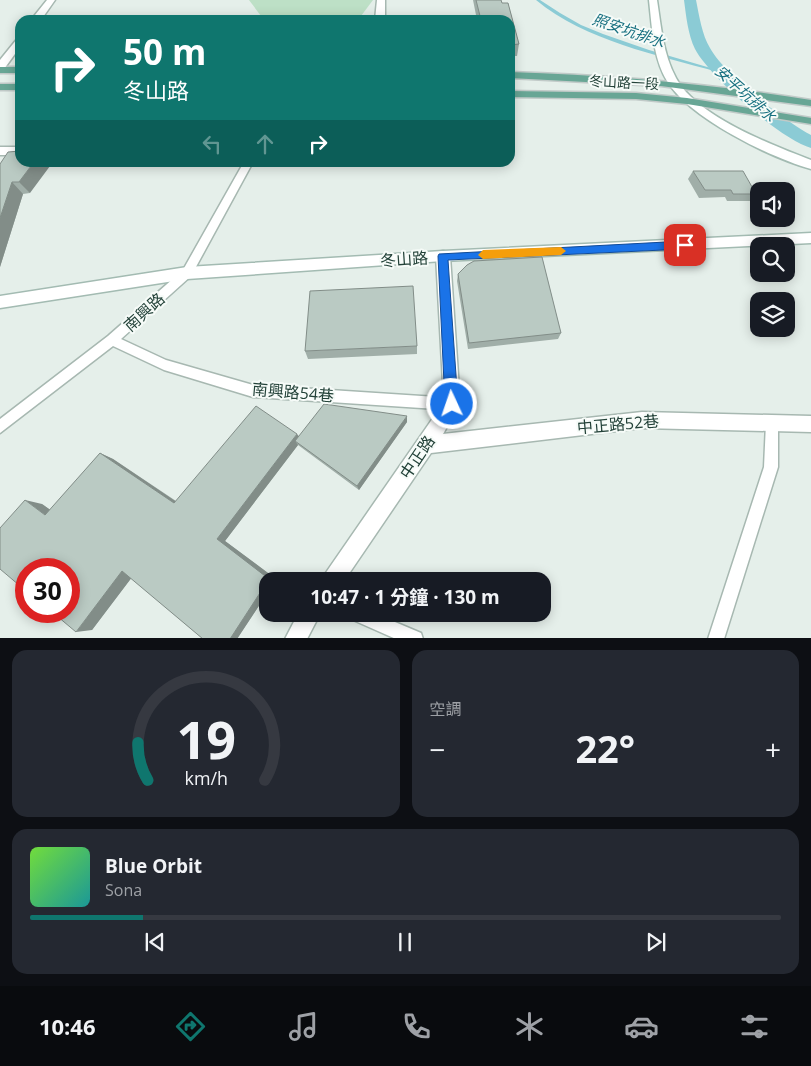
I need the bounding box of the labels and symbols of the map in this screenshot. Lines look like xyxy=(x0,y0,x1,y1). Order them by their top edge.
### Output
water label: 照安坑排水 xyxy=(590,8,669,52)
water label: 安平坑排水 xyxy=(711,60,781,126)
street label: 冬山路一段 xyxy=(589,71,659,93)
pin xyxy=(664,224,706,266)
street label: 冬山路 xyxy=(379,246,429,272)
street label: 南興路 xyxy=(119,288,169,336)
street label: 南興路54巷 xyxy=(251,377,335,407)
position arrow xyxy=(425,377,477,429)
street label: 中正路52巷 xyxy=(576,409,660,439)
street label: 中正路 xyxy=(394,431,440,483)
speed limit sign: 30 xyxy=(15,558,80,623)

